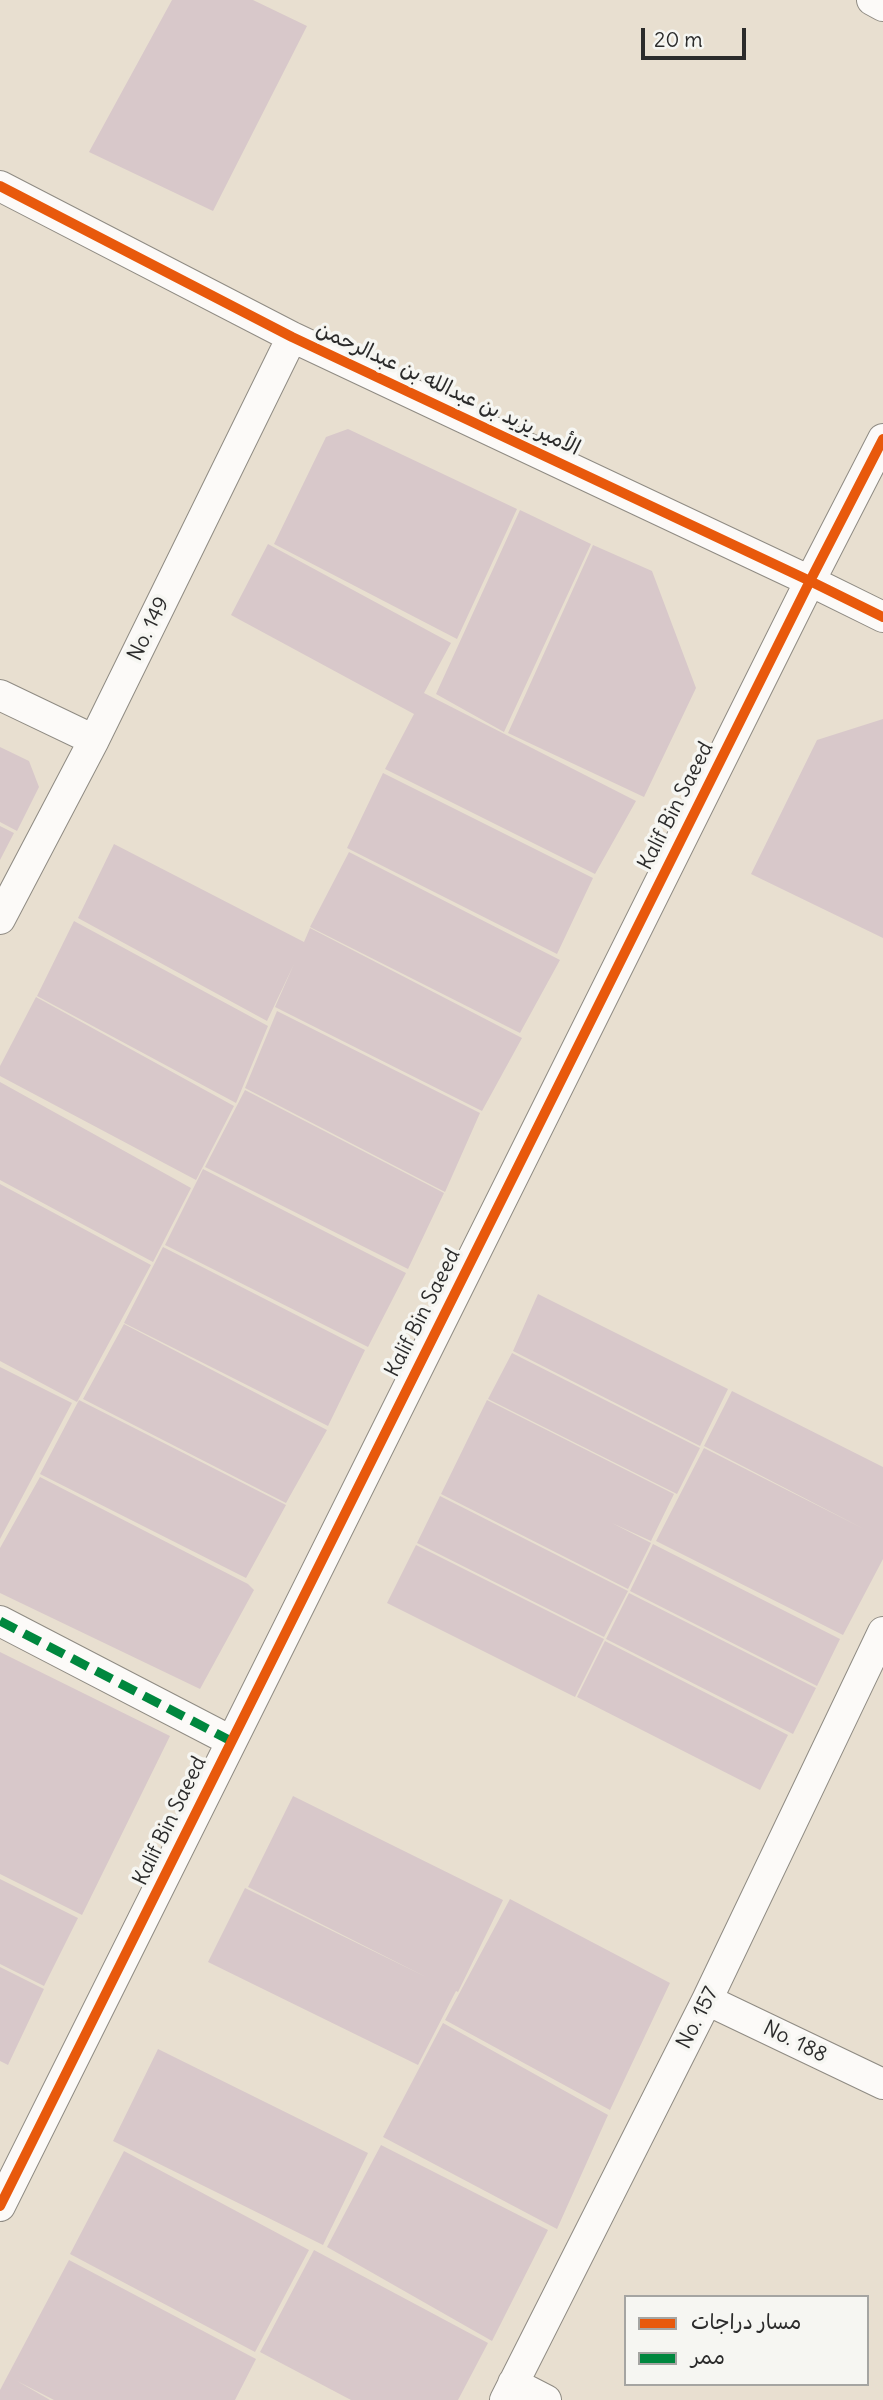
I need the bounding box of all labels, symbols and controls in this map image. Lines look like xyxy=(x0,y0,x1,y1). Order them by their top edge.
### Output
scale bar xyxy=(645,14,750,58)
text: 20 m xyxy=(654,26,703,53)
street label: الأمير يزيد بن عبدالله بن عبدالرحمن xyxy=(312,317,584,461)
street label: No. 149 xyxy=(123,593,175,665)
street label: Kalif Bin Saeed xyxy=(633,738,719,874)
street label: Kalif Bin Saeed xyxy=(380,1245,466,1381)
street label: Kalif Bin Saeed xyxy=(128,1752,212,1890)
street label: No. 157 xyxy=(672,1983,724,2053)
street label: No. 188 xyxy=(759,2016,831,2068)
legend xyxy=(624,2295,869,2386)
text: مسار دراجات xyxy=(691,2308,801,2335)
text: ممر xyxy=(691,2343,725,2370)

